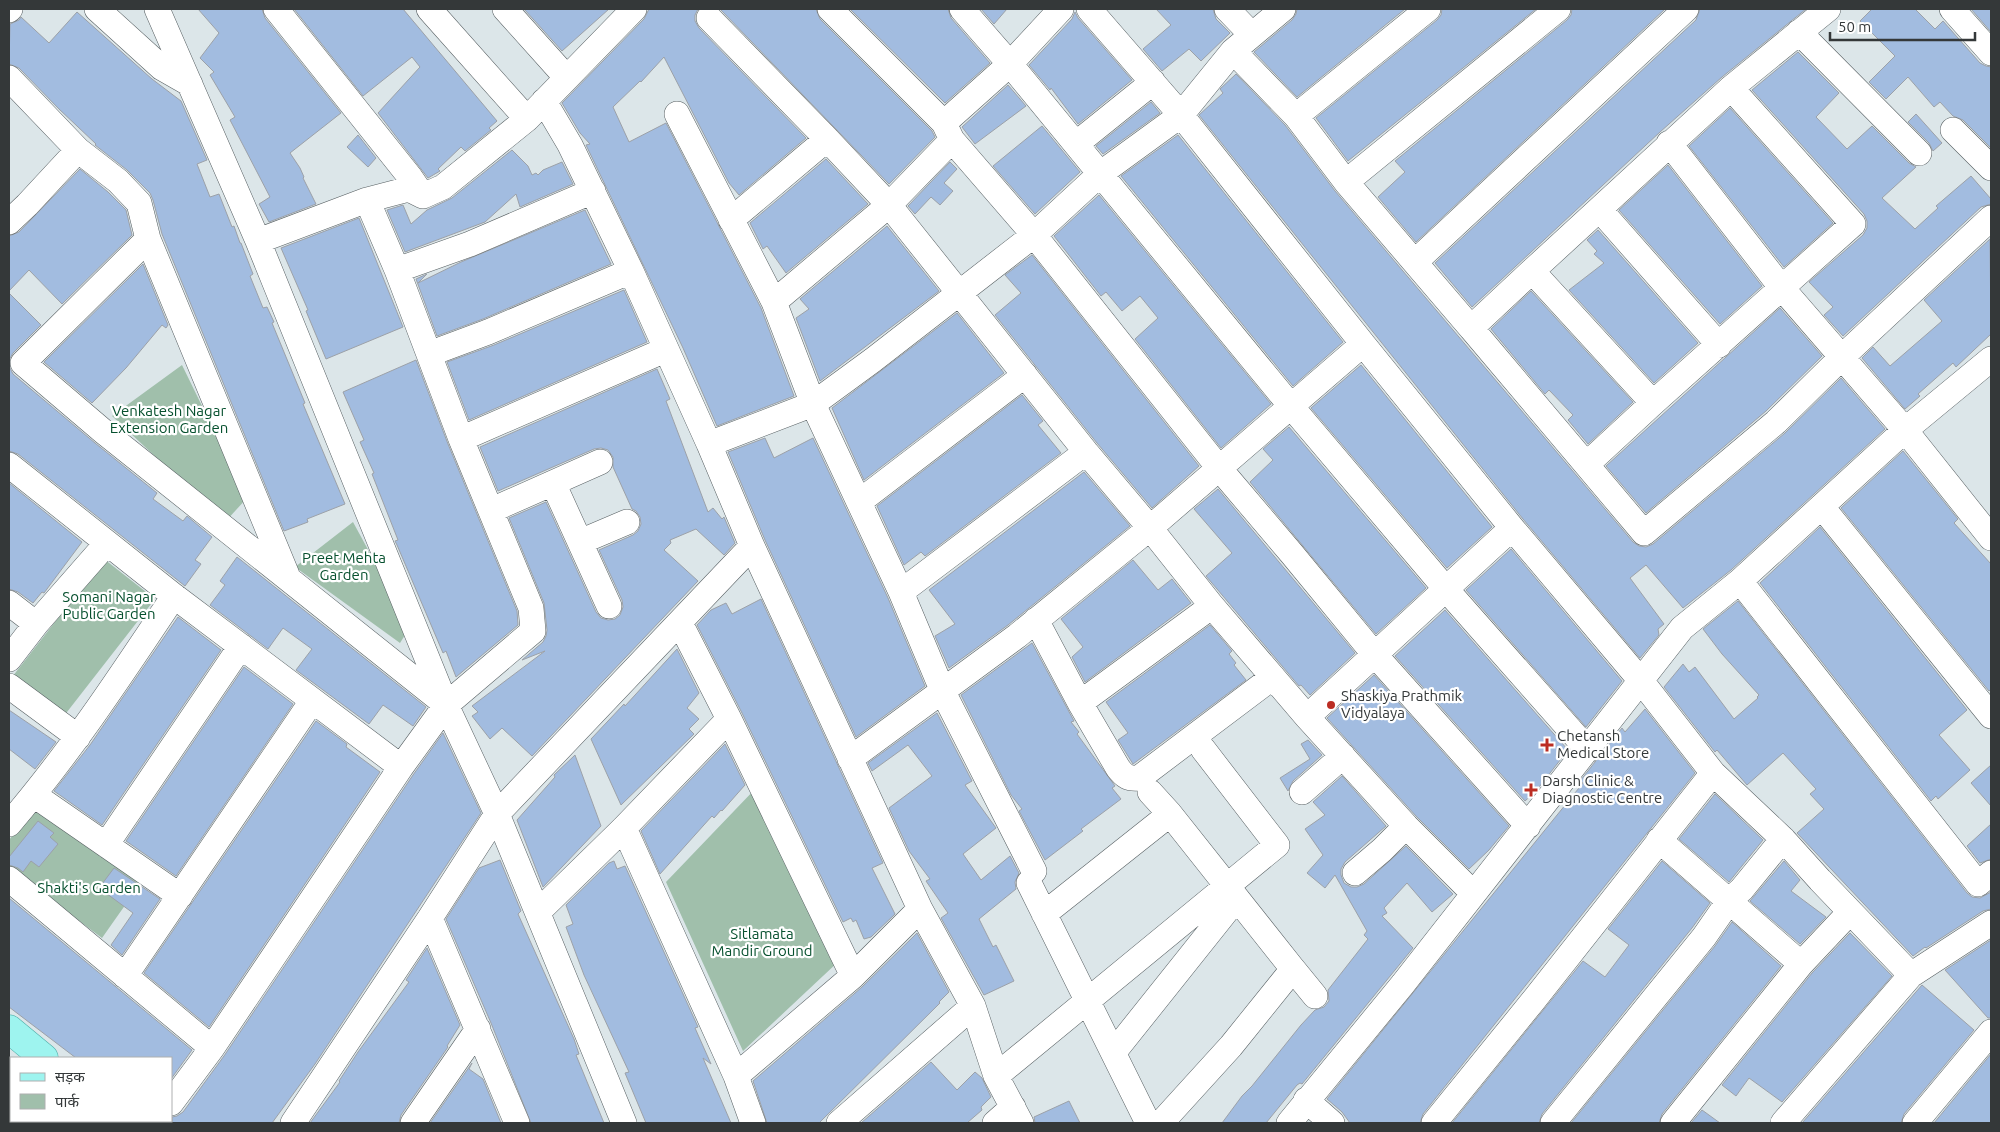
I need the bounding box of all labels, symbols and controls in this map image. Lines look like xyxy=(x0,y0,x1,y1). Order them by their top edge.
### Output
scale bar xyxy=(1830,10,1975,42)
text: 50 m xyxy=(1838,18,1871,35)
park label: Venkatesh Nagar Extension Garden xyxy=(110,402,228,436)
park label: Preet Mehta Garden xyxy=(302,549,386,583)
park label: Somani Nagar Public Garden xyxy=(62,588,156,622)
place label: Shaskiya Prathmik Vidyalaya xyxy=(1341,687,1463,721)
marker: Shaskiya Prathmik Vidyalaya xyxy=(1325,699,1337,711)
place label: Chetansh Medical Store xyxy=(1557,727,1649,761)
marker: Chetansh Medical Store xyxy=(1541,739,1553,751)
place label: Darsh Clinic & Diagnostic Centre xyxy=(1542,772,1662,806)
marker: Darsh Clinic & Diagnostic Centre xyxy=(1524,783,1538,797)
park label: Shakti's Garden xyxy=(37,879,141,896)
park label: Sitlamata Mandir Ground xyxy=(711,925,813,959)
legend xyxy=(10,1057,172,1122)
text: सड़क xyxy=(55,1068,85,1085)
text: पार्क xyxy=(55,1093,79,1110)

